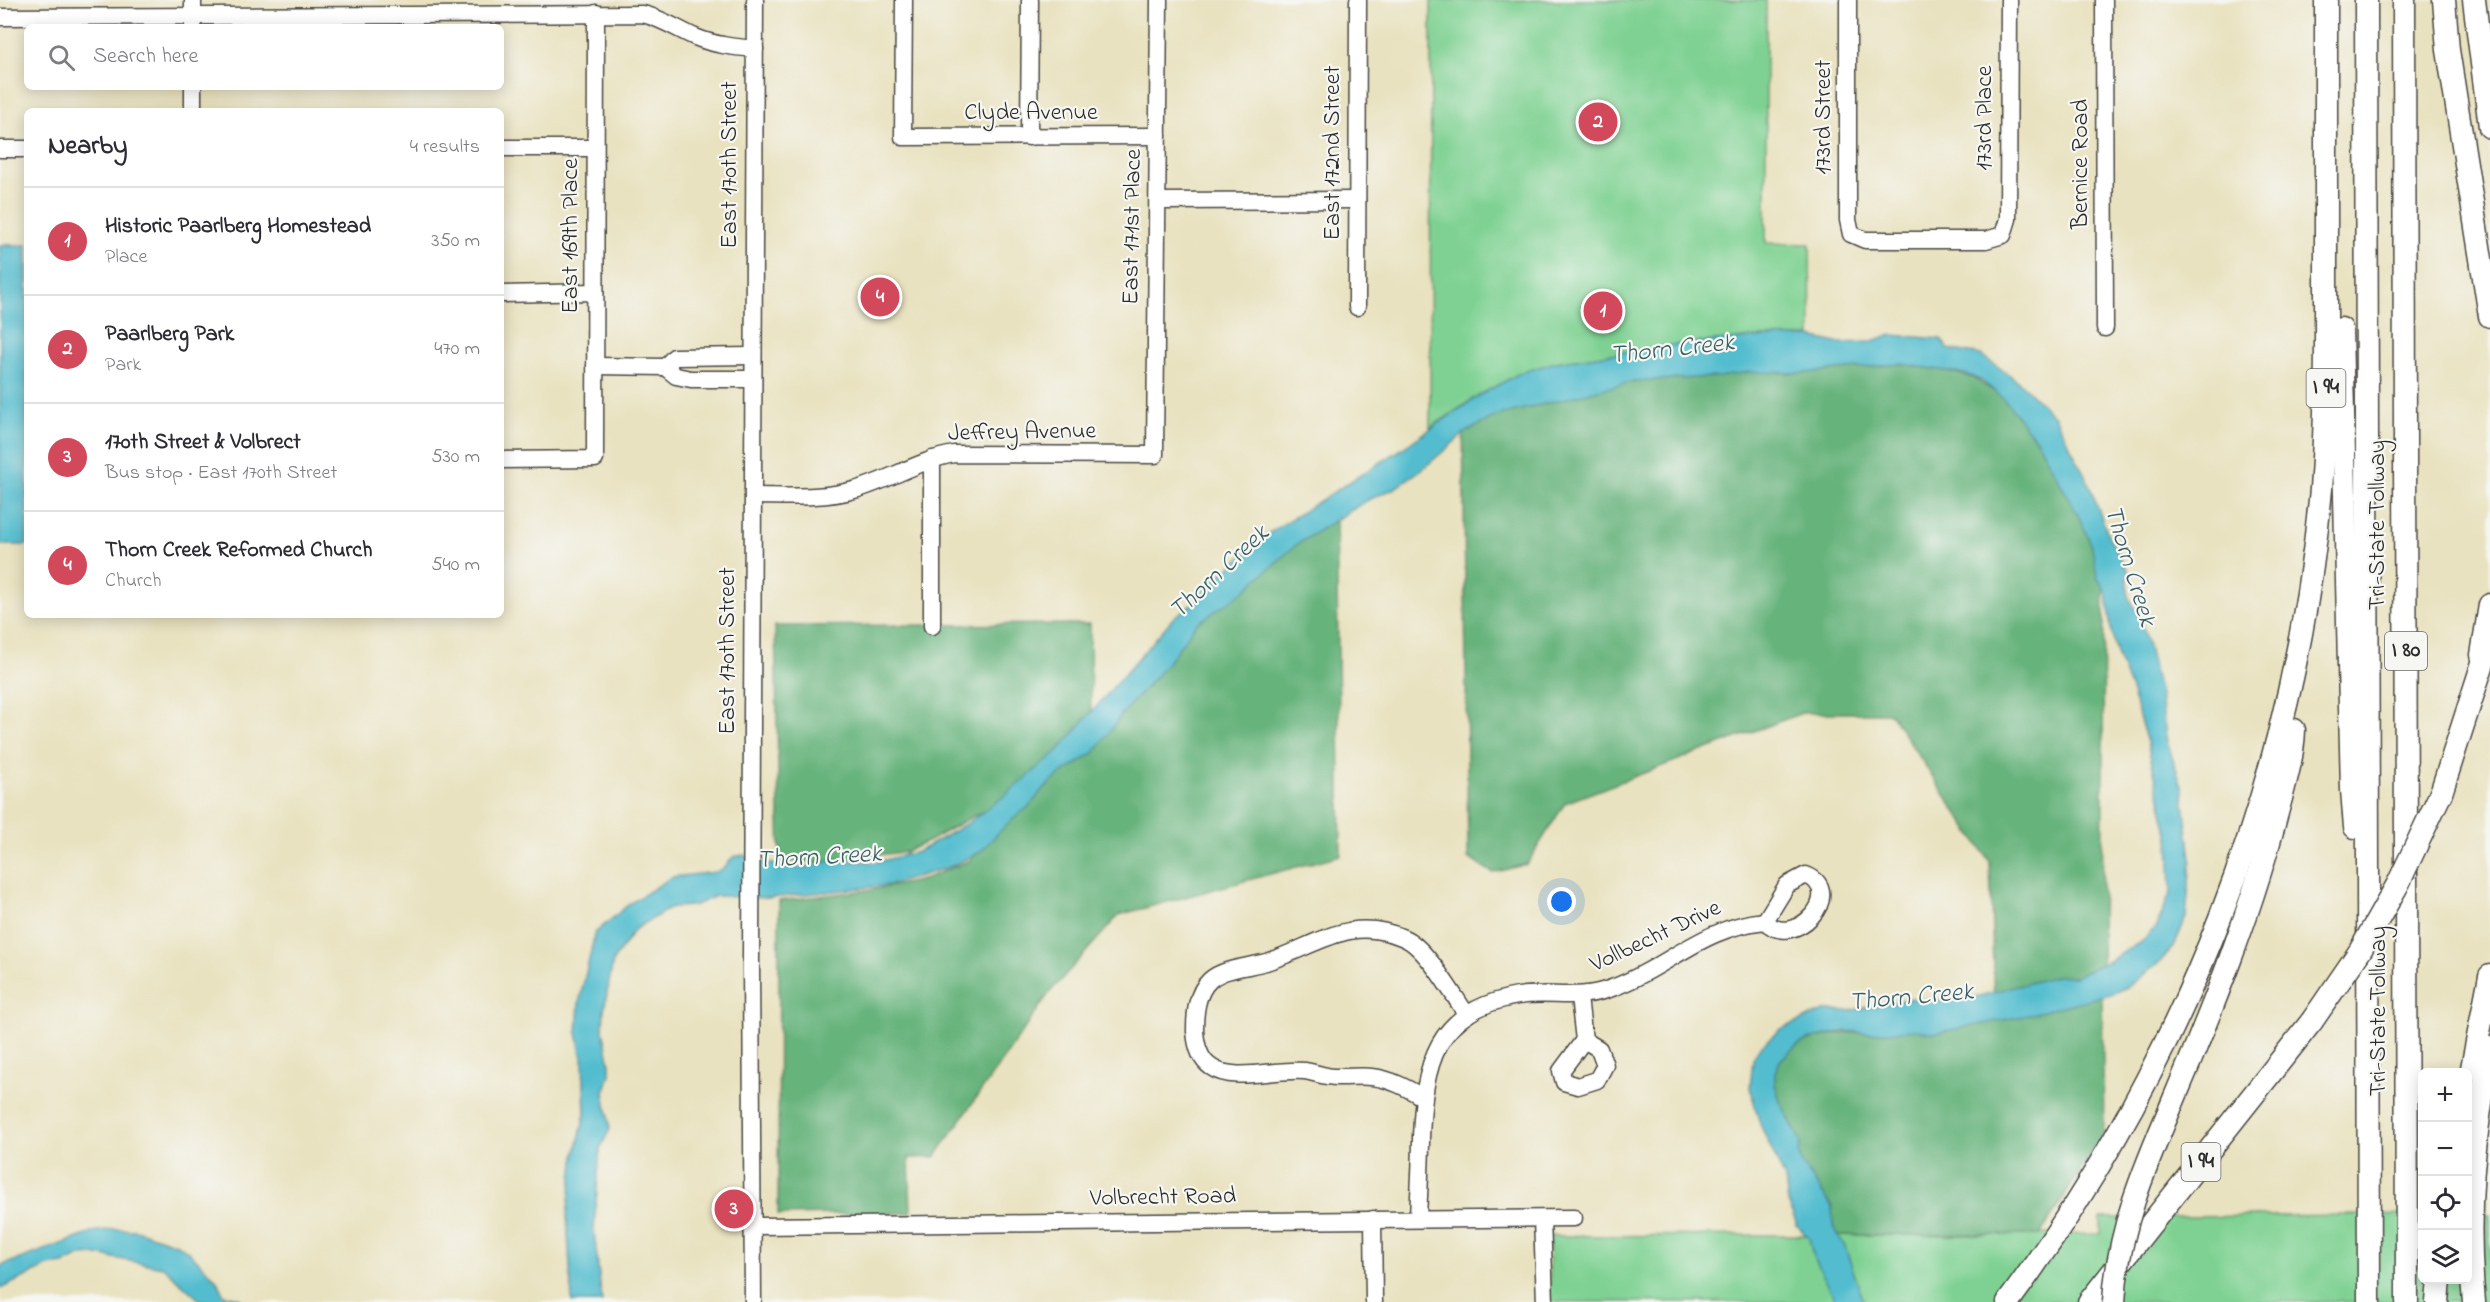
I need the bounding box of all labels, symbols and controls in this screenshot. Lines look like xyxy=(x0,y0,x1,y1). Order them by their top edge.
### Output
search box xyxy=(24,24,504,90)
icon: search xyxy=(45,41,78,74)
text: Search here xyxy=(93,41,198,73)
street label: 173rd Street xyxy=(1807,60,1842,174)
street label: East 172nd Street xyxy=(1316,65,1351,241)
street label: 173rd Place xyxy=(1968,65,2003,171)
street label: East 170th Street xyxy=(713,81,748,249)
street label: Clyde Avenue xyxy=(964,96,1098,132)
street label: Bernice Road xyxy=(2064,98,2099,230)
pin: 2 xyxy=(1578,100,1618,144)
text: Nearby xyxy=(48,128,127,166)
text: 4 results xyxy=(410,133,480,162)
street label: East 171st Place xyxy=(1114,148,1152,305)
street label: East 169th Place xyxy=(554,158,589,314)
text: Historic Paarlberg Homestead xyxy=(105,211,371,243)
text: 1 xyxy=(64,227,71,256)
text: 350 m xyxy=(431,227,480,256)
text: Place xyxy=(105,243,147,272)
pin: 4 xyxy=(860,274,900,320)
pin: 1 xyxy=(1584,288,1622,334)
text: Paarlberg Park xyxy=(105,319,234,351)
water label: Thorn Creek xyxy=(1608,324,1738,375)
text: 2 xyxy=(63,335,72,364)
text: 470 m xyxy=(434,335,480,364)
text: Park xyxy=(105,351,141,380)
road number: I 94 xyxy=(2306,369,2346,407)
street label: Jeffrey Avenue xyxy=(948,414,1097,453)
text: 170th Street & Volbrect xyxy=(105,427,301,459)
street label: Tri-State Tollway xyxy=(2361,440,2397,610)
text: 3 xyxy=(63,443,72,472)
text: 530 m xyxy=(431,443,480,472)
text: Bus stop · East 170th Street xyxy=(105,459,337,488)
water label: Thorn Creek xyxy=(2093,501,2166,633)
water label: Thorn Creek xyxy=(1161,515,1280,630)
text: Thorn Creek Reformed Church xyxy=(105,535,372,567)
text: 4 xyxy=(63,551,72,580)
text: 540 m xyxy=(431,551,480,580)
text: Church xyxy=(105,567,161,596)
street label: East 170th Street xyxy=(711,567,746,735)
road number: I 80 xyxy=(2385,632,2427,670)
water label: Thorn Creek xyxy=(756,836,884,880)
your location xyxy=(1547,887,1576,916)
street label: Vollbecht Drive xyxy=(1584,891,1727,983)
street label: Tri-State Tollway xyxy=(2362,926,2398,1096)
water label: Thorn Creek xyxy=(1847,973,1977,1022)
map controls xyxy=(2418,1068,2472,1284)
button: + xyxy=(2418,1068,2472,1122)
button: − xyxy=(2418,1122,2472,1176)
road number: I 94 xyxy=(2182,1143,2220,1181)
button: locate xyxy=(2418,1176,2472,1230)
street label: Volbrecht Road xyxy=(1089,1179,1237,1217)
pin: 3 xyxy=(714,1186,754,1232)
button: layers xyxy=(2418,1230,2472,1284)

